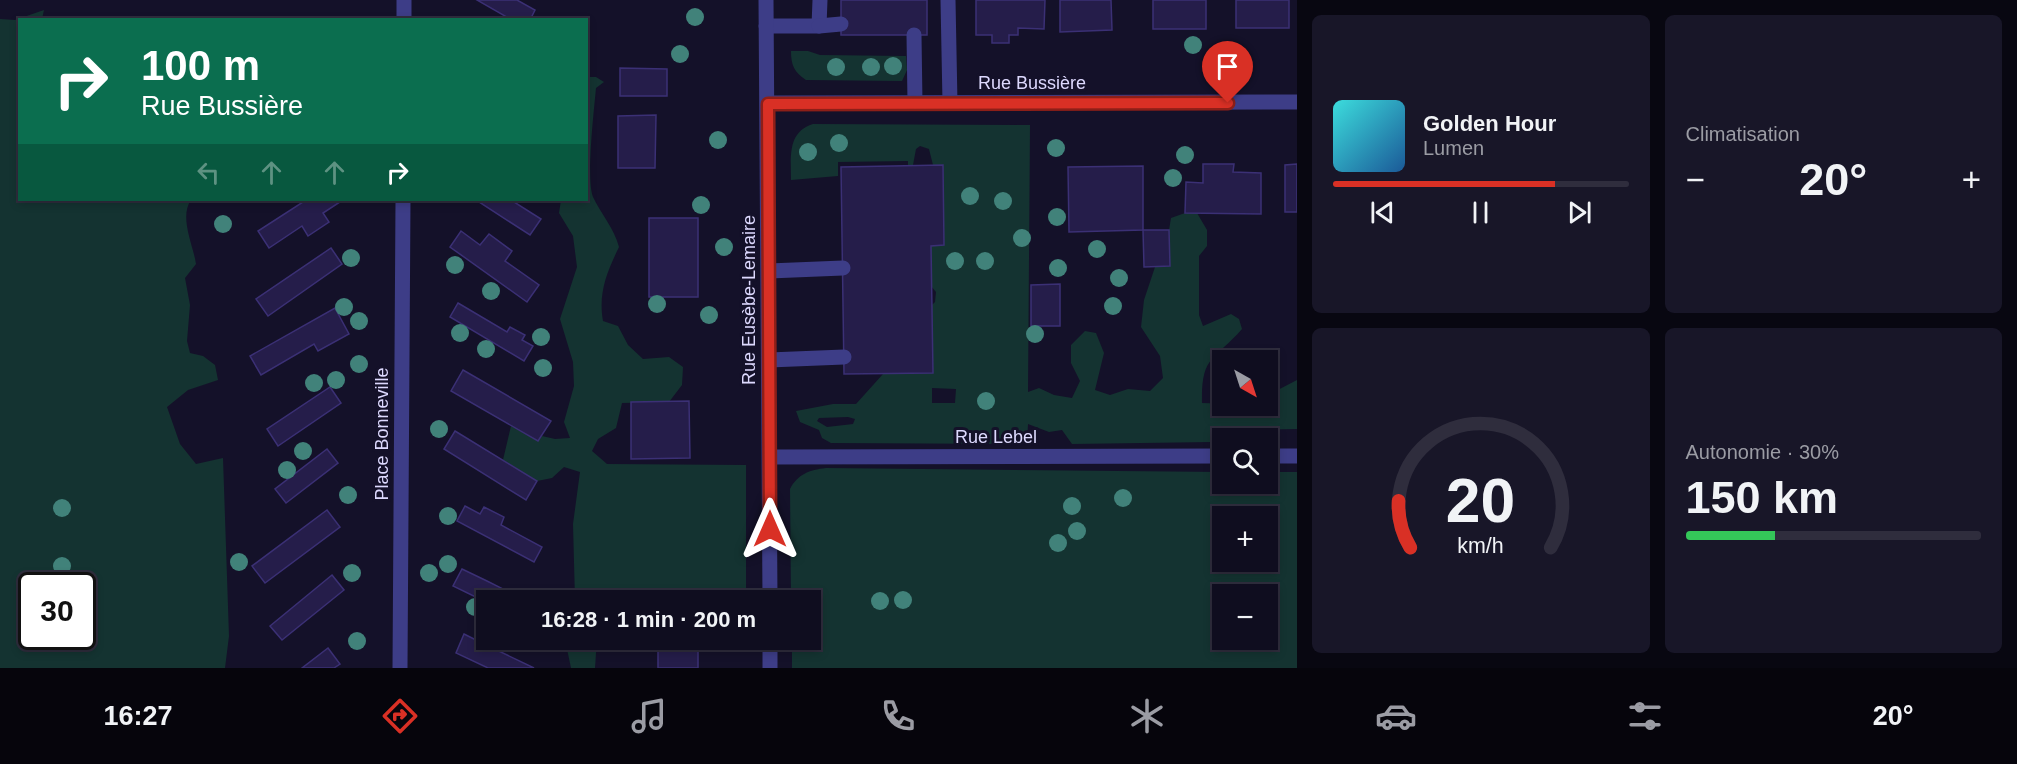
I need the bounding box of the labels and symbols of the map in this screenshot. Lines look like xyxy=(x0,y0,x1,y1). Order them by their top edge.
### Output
pin xyxy=(1202,41,1253,103)
street label: Rue Bussière xyxy=(978,73,1086,93)
street label: Rue Eusèbe-Lemaire xyxy=(739,215,759,385)
north arrow xyxy=(1212,350,1278,416)
street label: Place Bonneville xyxy=(372,367,392,501)
street label: Rue Lebel xyxy=(955,427,1037,447)
position arrow xyxy=(738,497,802,561)
speed limit sign: 30 xyxy=(18,572,96,650)

